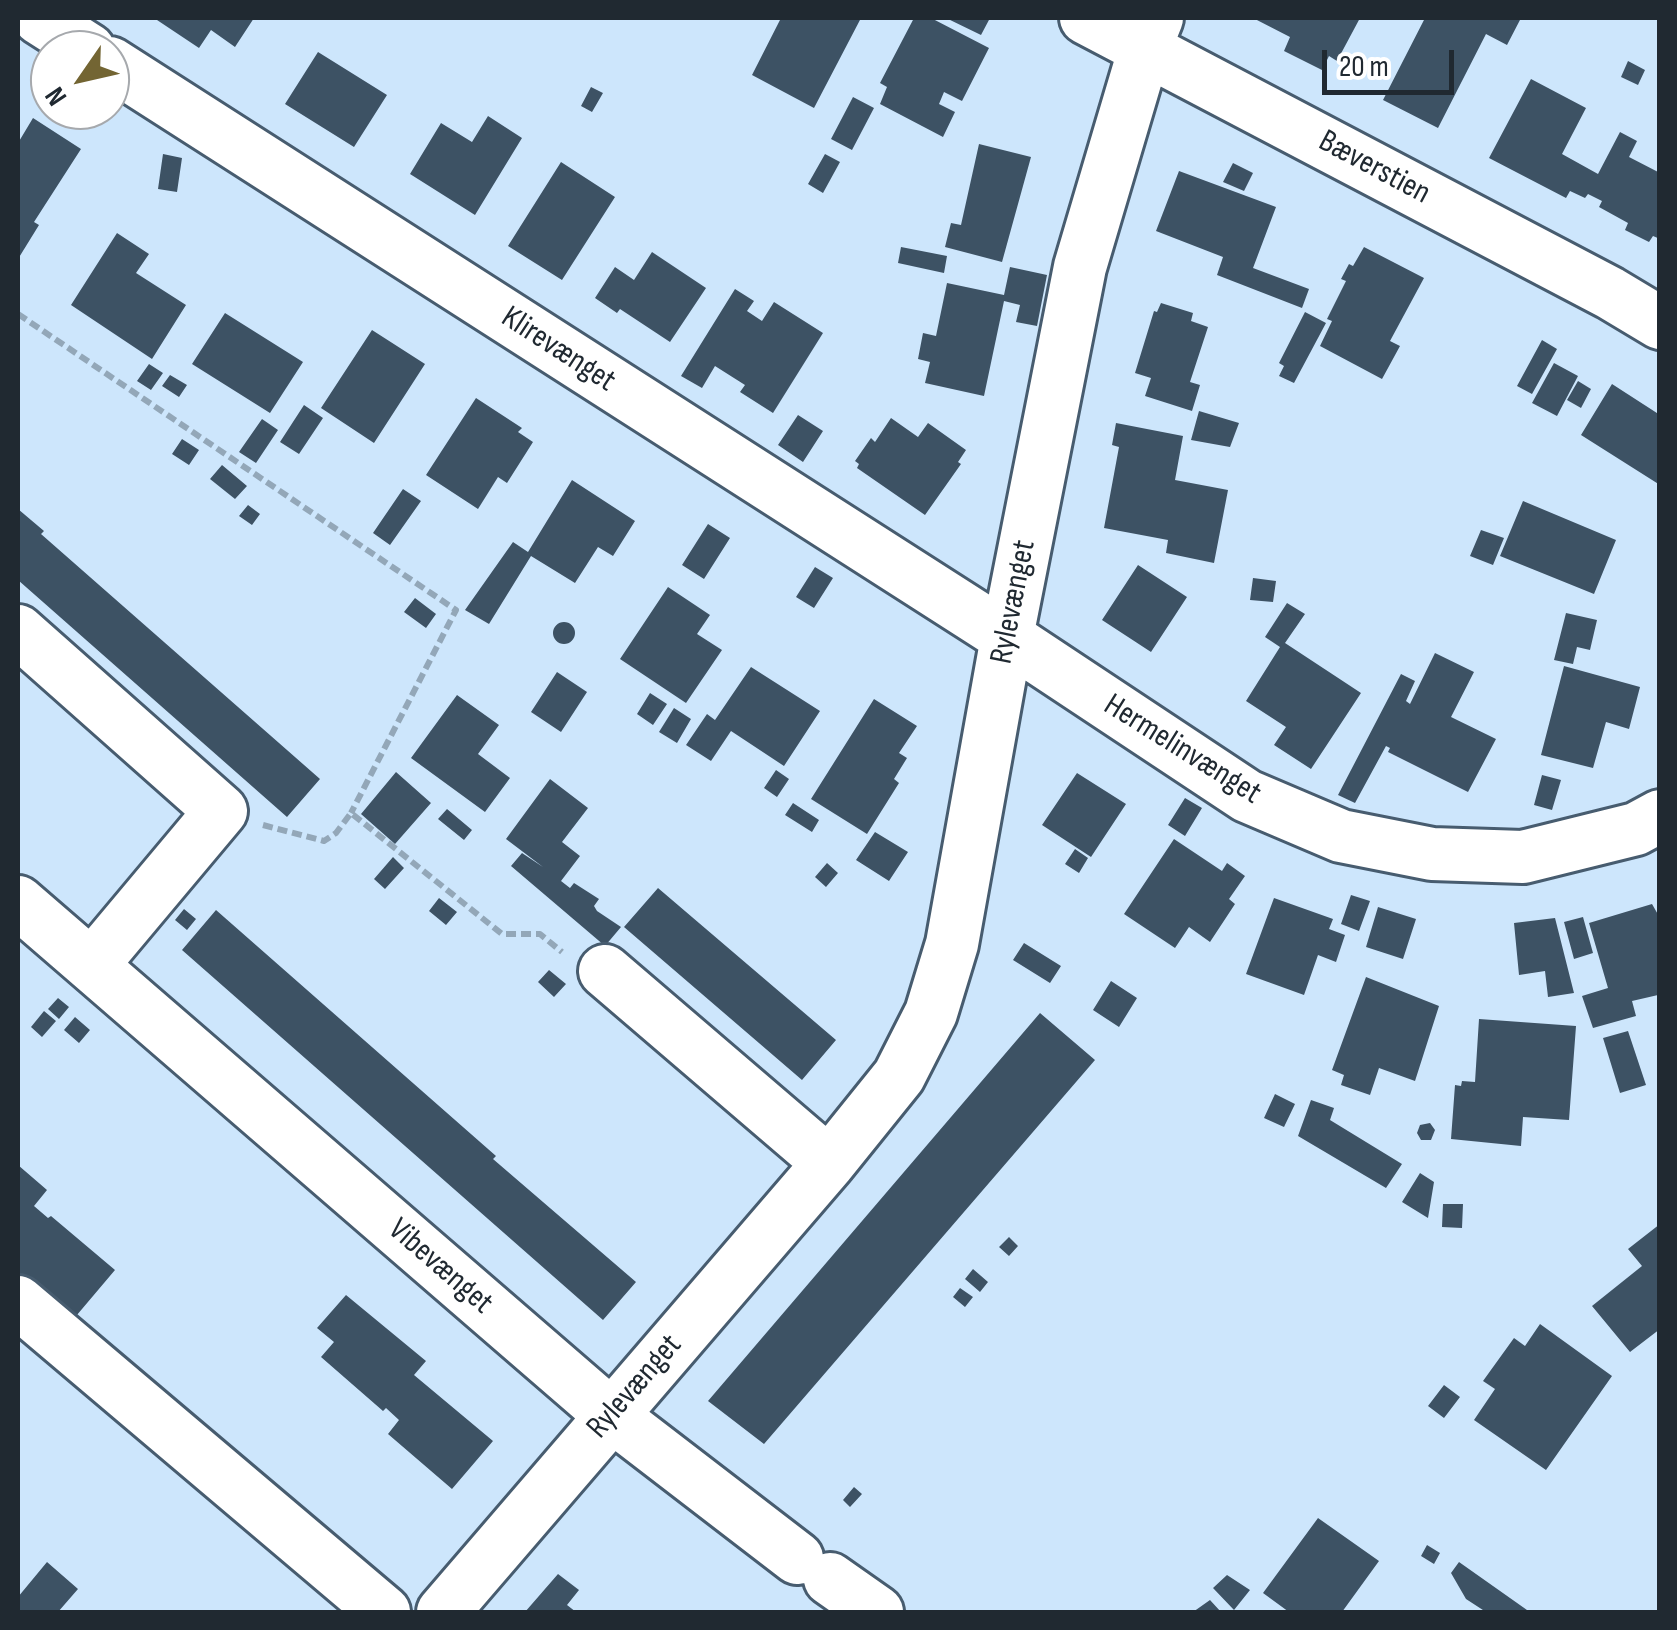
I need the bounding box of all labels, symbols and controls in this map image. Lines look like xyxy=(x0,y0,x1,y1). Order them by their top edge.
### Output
north arrow xyxy=(30,30,130,130)
scale bar xyxy=(1327,30,1460,92)
text: 20 m xyxy=(1339,49,1389,85)
text: N xyxy=(39,81,74,111)
street label: Bæverstien xyxy=(1312,123,1436,213)
street label: Klirevænget xyxy=(494,299,622,401)
street label: Rylevænget xyxy=(983,537,1045,667)
street label: Hermelinvænget xyxy=(1096,687,1268,813)
street label: Vibevænget xyxy=(380,1211,500,1323)
street label: Rylevænget xyxy=(579,1327,691,1447)

